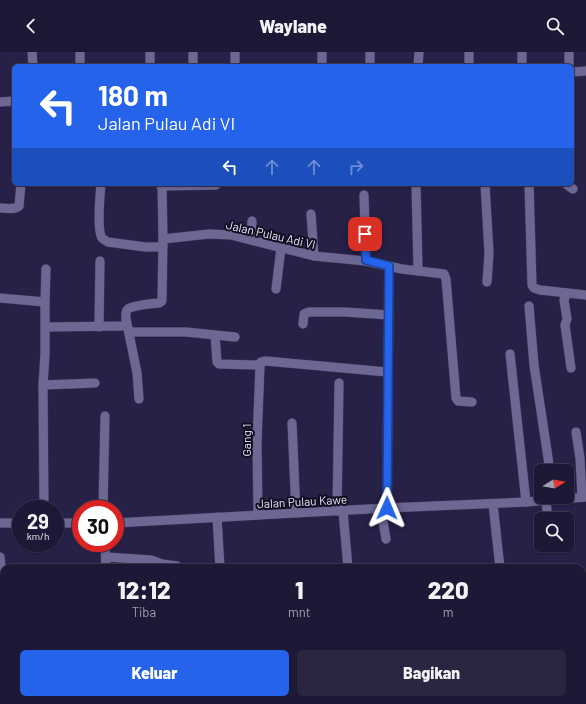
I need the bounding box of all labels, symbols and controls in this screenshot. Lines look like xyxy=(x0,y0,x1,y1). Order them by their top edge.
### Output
icon: back xyxy=(20,15,42,37)
text: Waylane xyxy=(259,15,327,37)
icon: search xyxy=(544,15,566,37)
text: 180 m xyxy=(98,78,168,112)
icon: left xyxy=(32,80,84,132)
text: Jalan Pulau Adi VI xyxy=(98,112,235,134)
icon: left xyxy=(219,156,241,178)
icon: ahead xyxy=(261,156,283,178)
icon: ahead xyxy=(303,156,325,178)
icon: right xyxy=(345,156,367,178)
street label: Jalan Pulau Adi VI xyxy=(225,217,317,251)
pin xyxy=(348,217,382,251)
icon: arrive xyxy=(354,223,376,245)
street label: Gang 1 xyxy=(239,424,253,456)
north arrow xyxy=(534,464,574,504)
map controls xyxy=(534,464,574,552)
position arrow xyxy=(366,487,408,529)
street label: Jalan Pulau Kawe xyxy=(257,492,347,510)
speed limit sign: 30 xyxy=(72,500,124,552)
text: 29 xyxy=(27,509,49,533)
button: search xyxy=(534,512,574,552)
text: km/h xyxy=(27,530,49,542)
text: 12:12 xyxy=(117,575,171,604)
text: 1 xyxy=(295,575,303,604)
text: 220 xyxy=(428,575,469,604)
text: Tiba xyxy=(132,604,156,620)
text: mnt xyxy=(288,604,310,620)
text: m xyxy=(443,604,454,620)
button: Keluar xyxy=(20,650,289,696)
button: Bagikan xyxy=(297,650,566,696)

